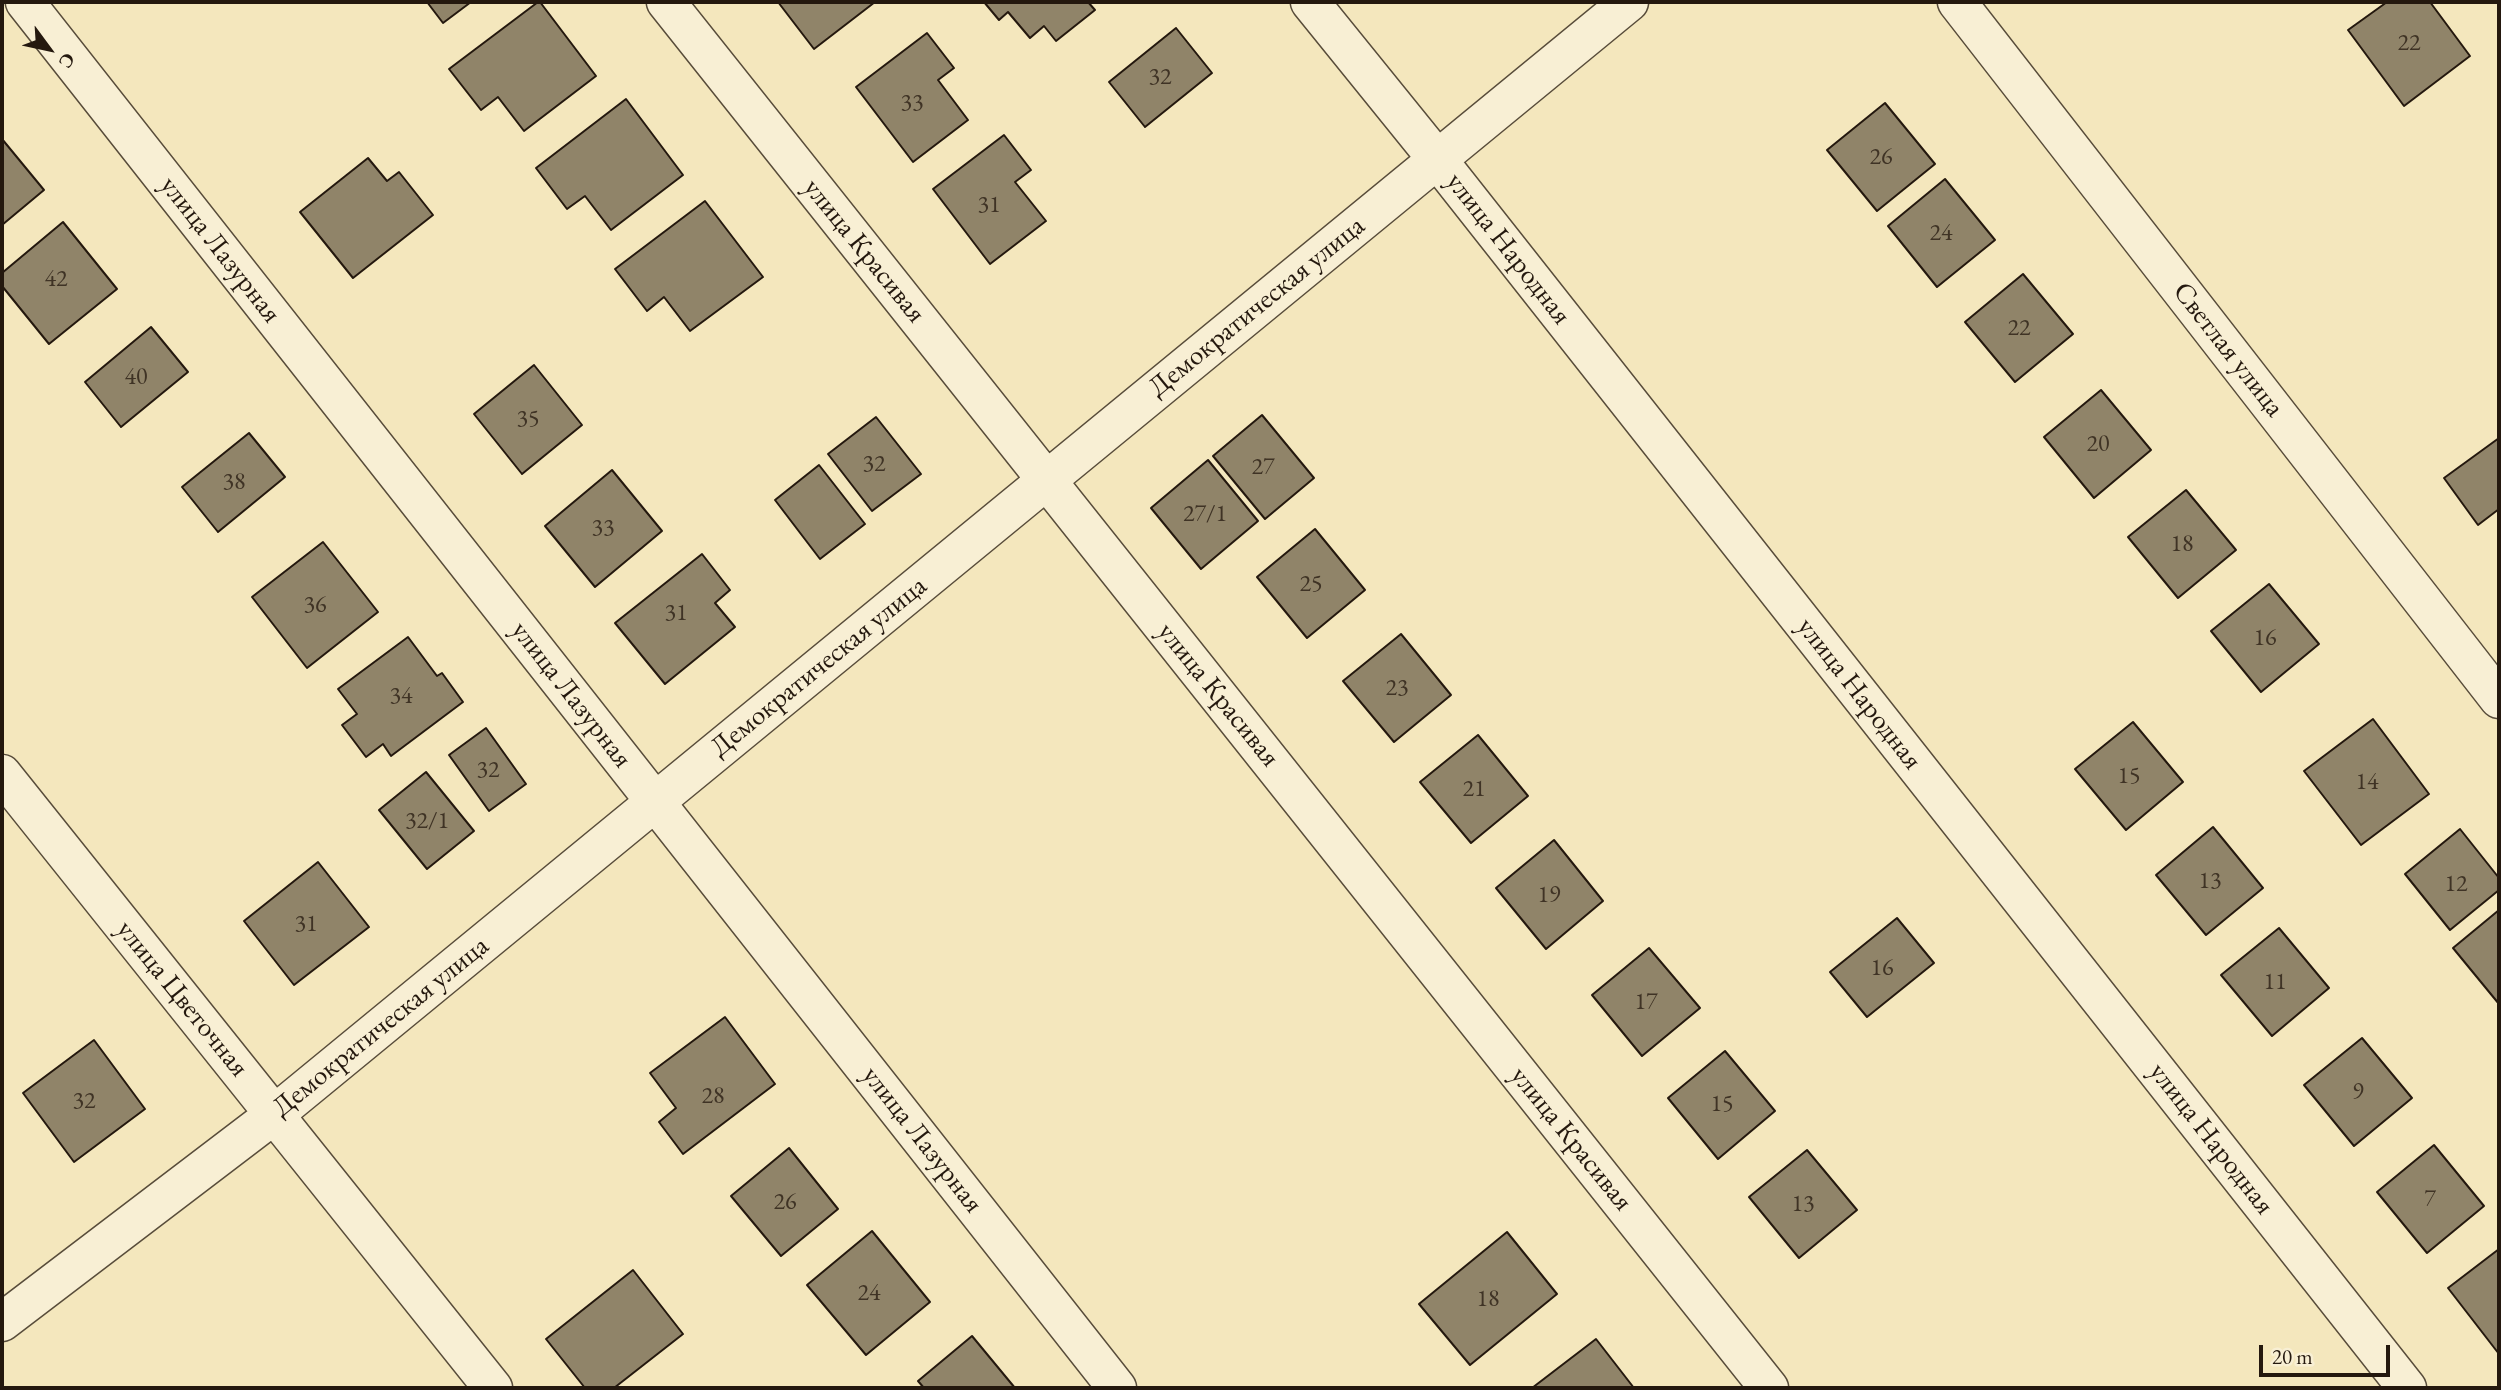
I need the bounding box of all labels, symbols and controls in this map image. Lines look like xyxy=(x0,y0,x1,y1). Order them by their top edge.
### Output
north arrow xyxy=(14,14,84,84)
house number: 22 xyxy=(2397,29,2421,57)
text: С xyxy=(53,48,81,73)
house number: 32 xyxy=(1148,63,1172,91)
house number: 33 xyxy=(900,89,924,117)
house number: 26 xyxy=(1869,143,1893,171)
street label: улица Народная xyxy=(1438,166,1578,332)
street label: улица Лазурная xyxy=(152,170,288,330)
street label: улица Красивая xyxy=(796,172,932,330)
house number: 31 xyxy=(977,191,1001,219)
street label: Демократическая улица xyxy=(1142,209,1372,405)
house number: 24 xyxy=(1929,219,1953,247)
house number: 42 xyxy=(44,265,68,293)
street label: Светлая улица xyxy=(2165,276,2291,424)
house number: 22 xyxy=(2007,314,2031,342)
house number: 40 xyxy=(124,363,148,391)
house number: 35 xyxy=(516,405,540,433)
house number: 20 xyxy=(2086,430,2110,458)
house number: 32 xyxy=(862,450,886,478)
house number: 27 xyxy=(1251,453,1275,481)
house number: 38 xyxy=(222,468,246,496)
house number: 27/1 xyxy=(1183,500,1227,528)
house number: 33 xyxy=(591,514,615,542)
house number: 18 xyxy=(2170,530,2194,558)
street label: Демократическая улица xyxy=(704,569,934,765)
house number: 25 xyxy=(1299,570,1323,598)
house number: 36 xyxy=(303,591,327,619)
house number: 31 xyxy=(664,599,688,627)
street label: улица Народная xyxy=(1789,611,1929,777)
street label: улица Лазурная xyxy=(503,615,639,775)
street label: улица Красивая xyxy=(1150,616,1286,774)
house number: 16 xyxy=(2253,624,2277,652)
house number: 23 xyxy=(1385,674,1409,702)
house number: 34 xyxy=(389,682,413,710)
house number: 32 xyxy=(476,756,500,784)
house number: 15 xyxy=(2117,762,2141,790)
house number: 14 xyxy=(2355,768,2379,796)
house number: 21 xyxy=(1462,775,1486,803)
house number: 32/1 xyxy=(405,807,449,835)
house number: 13 xyxy=(2198,867,2222,895)
house number: 12 xyxy=(2444,870,2468,898)
house number: 19 xyxy=(1537,881,1561,909)
house number: 31 xyxy=(294,910,318,938)
street label: улица Цветочная xyxy=(109,914,255,1084)
street label: Демократическая улица xyxy=(266,929,496,1125)
house number: 16 xyxy=(1870,954,1894,982)
house number: 11 xyxy=(2263,968,2287,996)
house number: 17 xyxy=(1634,988,1658,1016)
street label: улица Народная xyxy=(2141,1056,2281,1222)
street label: улица Лазурная xyxy=(854,1060,990,1220)
street label: улица Красивая xyxy=(1503,1060,1639,1218)
house number: 9 xyxy=(2352,1078,2364,1106)
house number: 28 xyxy=(701,1082,725,1110)
house number: 32 xyxy=(72,1087,96,1115)
house number: 15 xyxy=(1710,1090,1734,1118)
house number: 7 xyxy=(2424,1185,2436,1213)
house number: 26 xyxy=(773,1188,797,1216)
house number: 13 xyxy=(1791,1190,1815,1218)
house number: 24 xyxy=(857,1279,881,1307)
house number: 18 xyxy=(1476,1285,1500,1313)
scale bar xyxy=(2263,1330,2394,1374)
text: 20 m xyxy=(2272,1343,2313,1370)

